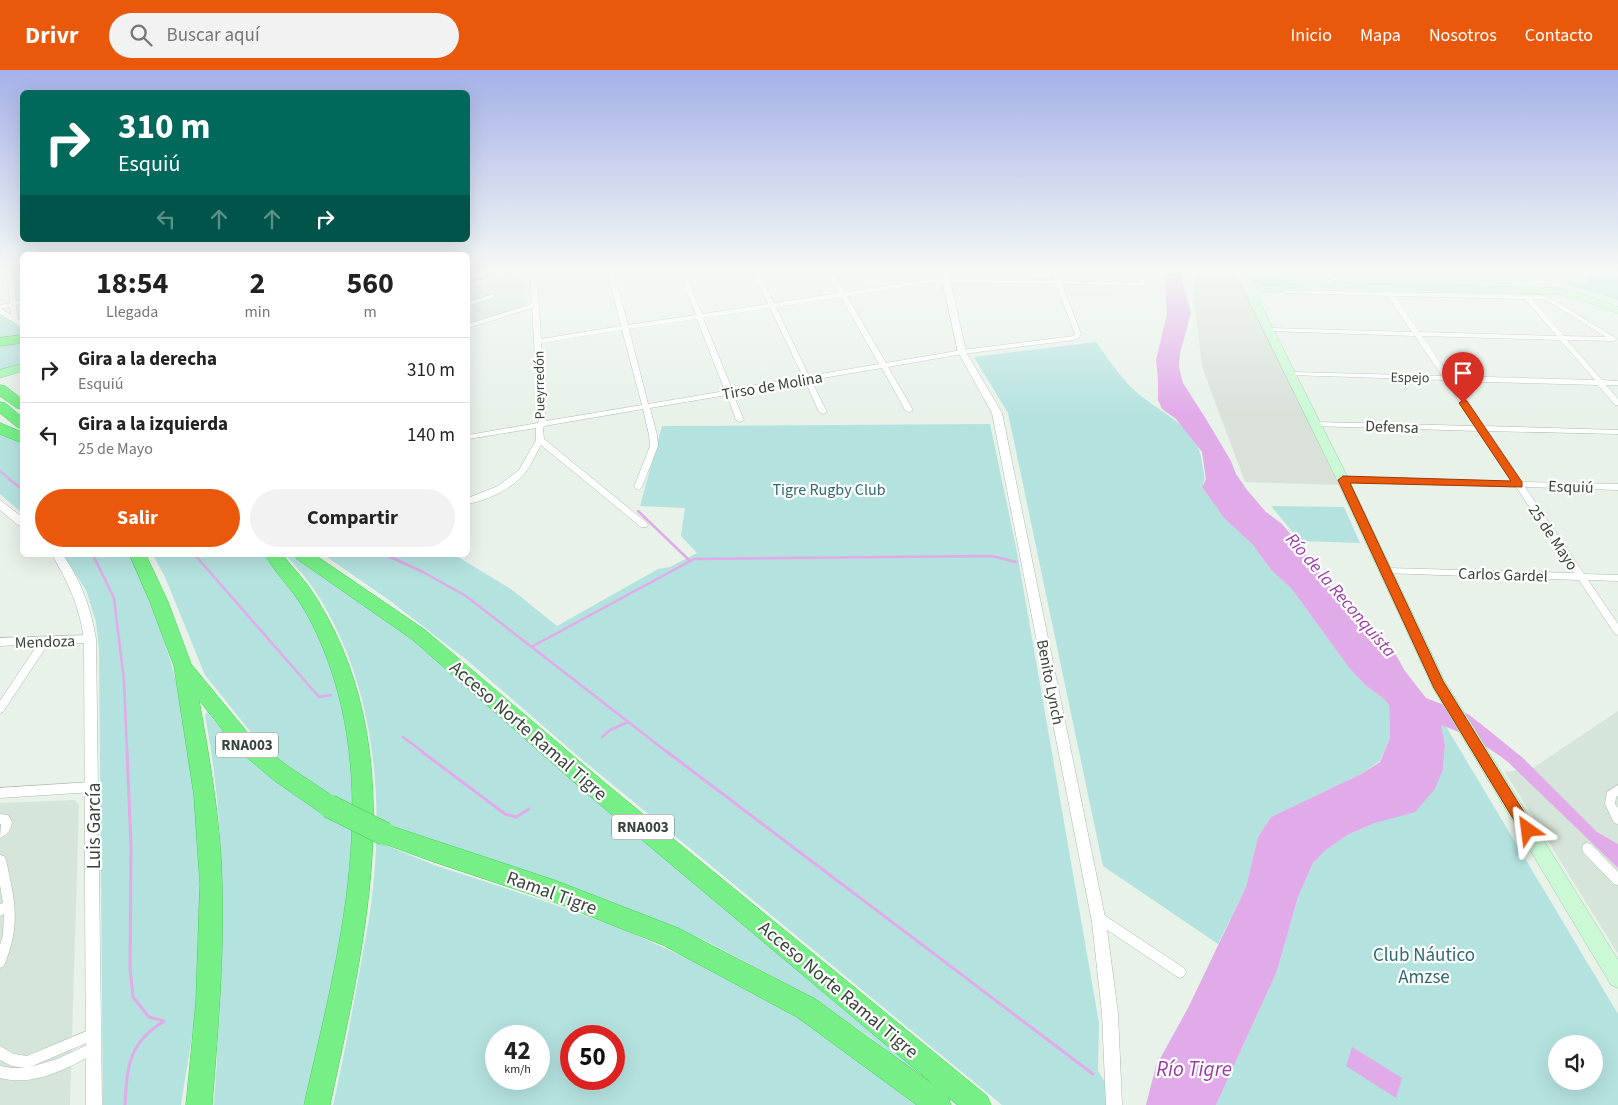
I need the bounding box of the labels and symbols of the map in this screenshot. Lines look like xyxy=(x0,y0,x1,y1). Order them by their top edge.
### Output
street label: Pueyrredón xyxy=(529,350,551,419)
pin xyxy=(1442,352,1484,403)
street label: Tirso de Molina xyxy=(720,366,824,406)
street label: Espejo xyxy=(1390,368,1430,388)
street label: Defensa xyxy=(1365,415,1419,439)
street label: Esquiú xyxy=(1548,475,1594,499)
park label: Tigre Rugby Club xyxy=(772,479,886,501)
street label: 25 de Mayo xyxy=(1523,500,1583,575)
water label: Río de la Reconquista xyxy=(1280,528,1402,663)
street label: Carlos Gardel xyxy=(1458,562,1548,588)
street label: Mendoza xyxy=(15,630,76,654)
street label: Benito Lynch xyxy=(1031,638,1069,727)
street label: Acceso Norte Ramal Tigre xyxy=(443,655,613,807)
road number: RNA003 xyxy=(216,732,278,758)
street label: Luis García xyxy=(81,783,108,869)
position arrow xyxy=(1501,803,1553,855)
road number: RNA003 xyxy=(612,814,674,840)
street label: Ramal Tigre xyxy=(502,865,601,922)
street label: Acceso Norte Ramal Tigre xyxy=(752,915,924,1065)
park label: Club Náutico Amzse xyxy=(1373,942,1475,991)
speed limit sign: 50 xyxy=(560,1025,625,1090)
water label: Río Tigre xyxy=(1156,1054,1232,1084)

